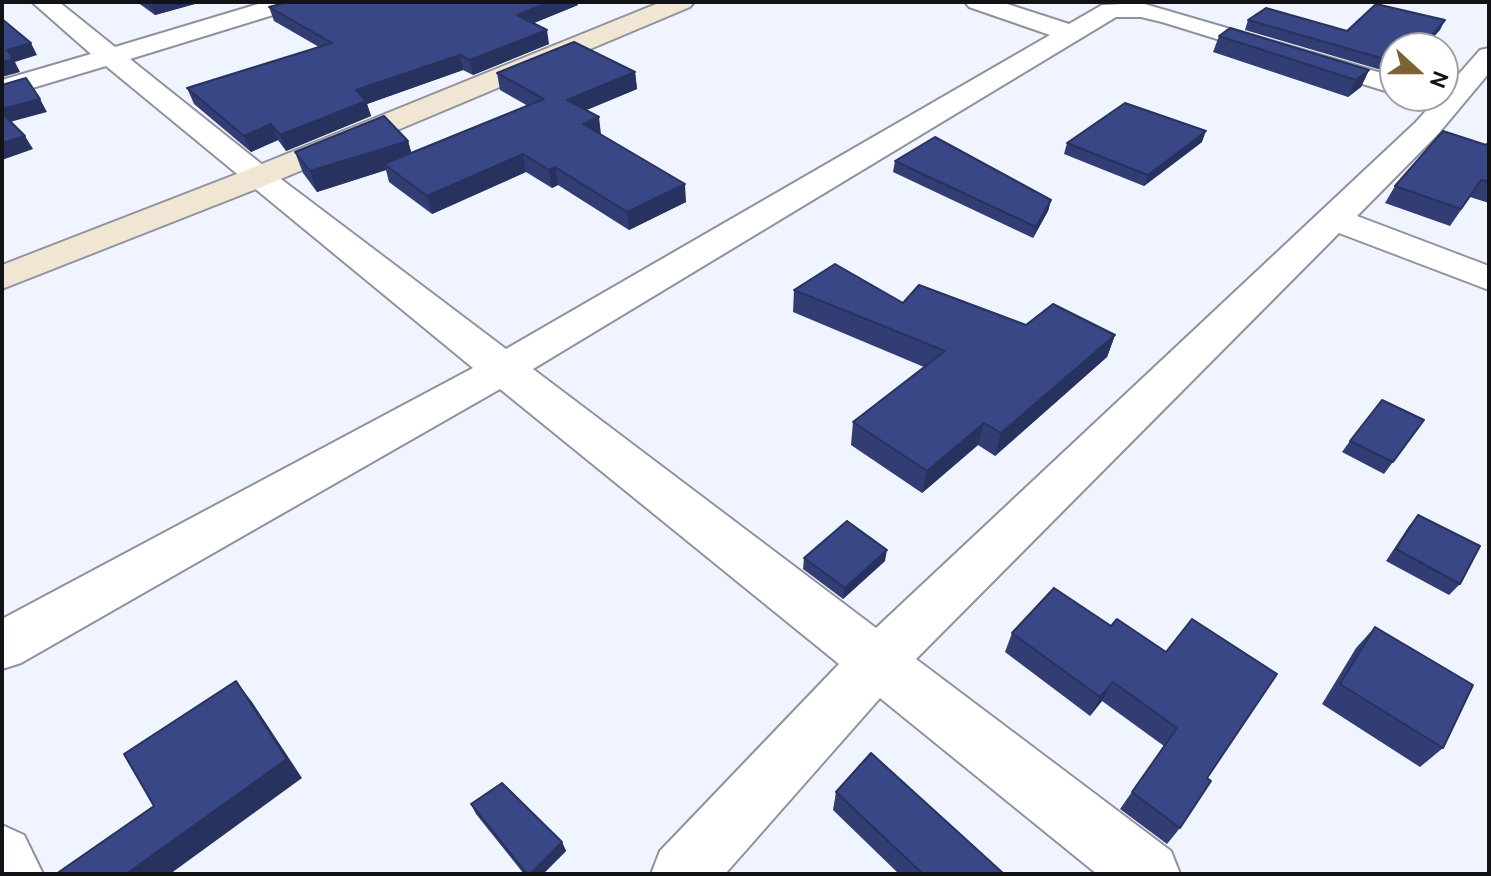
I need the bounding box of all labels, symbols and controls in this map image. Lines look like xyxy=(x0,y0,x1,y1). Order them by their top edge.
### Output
north arrow xyxy=(1379,32,1459,112)
text: N xyxy=(1425,68,1455,92)

